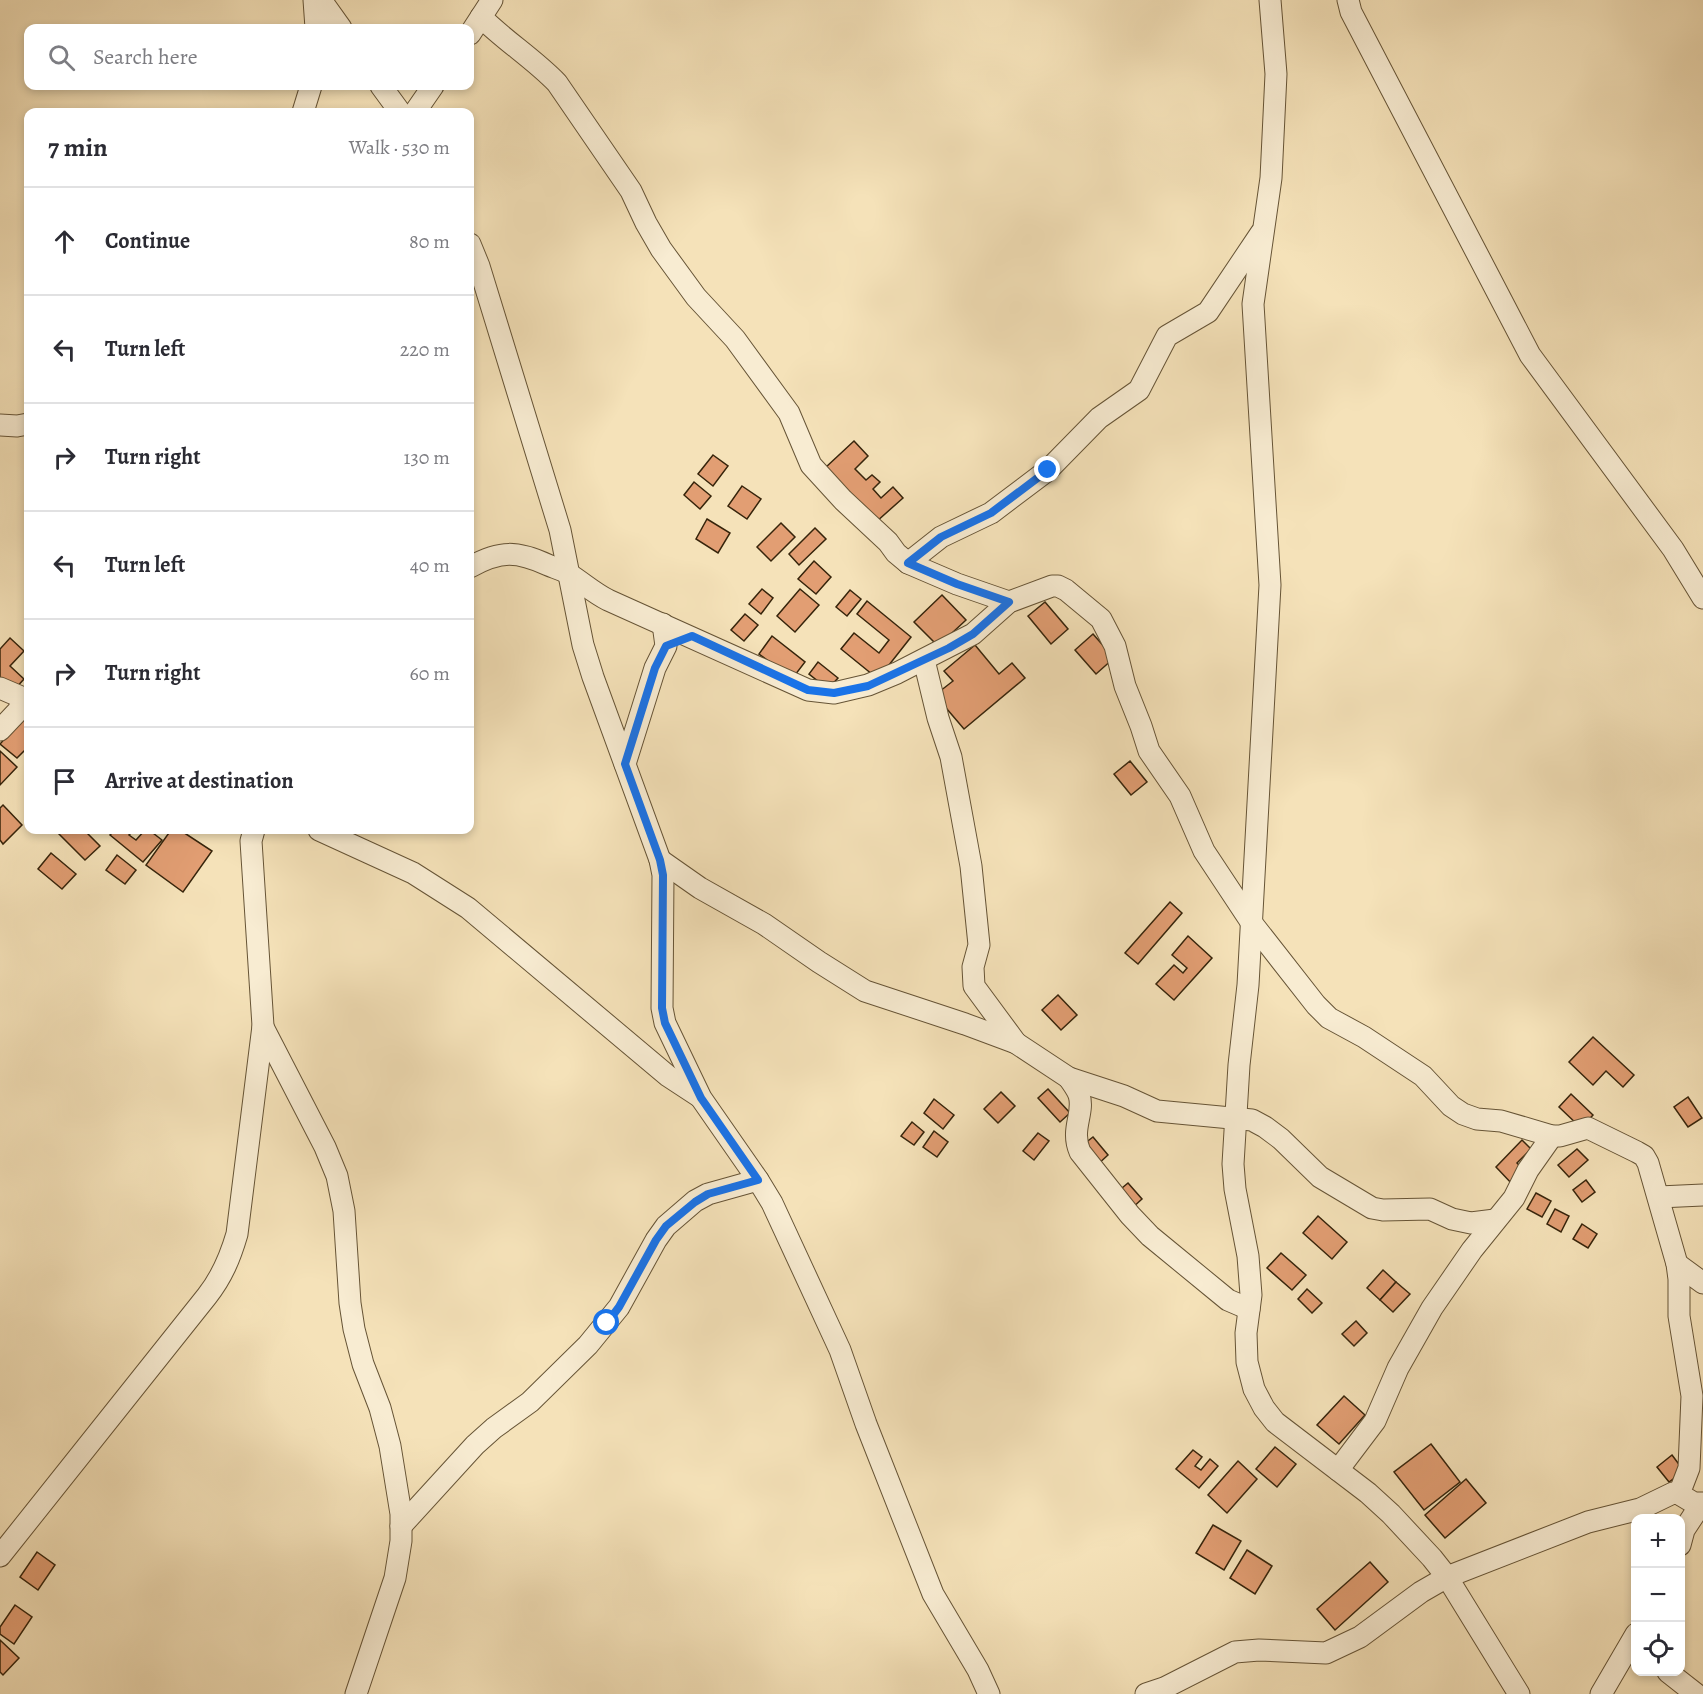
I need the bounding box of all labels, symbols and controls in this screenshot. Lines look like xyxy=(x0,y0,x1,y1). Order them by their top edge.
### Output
search box xyxy=(24,24,474,90)
icon: search xyxy=(45,41,78,74)
text: Search here xyxy=(93,42,198,72)
text: 7 min xyxy=(48,130,108,165)
text: Walk · 530 m xyxy=(349,134,450,161)
icon: ahead xyxy=(48,225,81,258)
text: Continue xyxy=(105,226,190,256)
text: 80 m xyxy=(409,228,450,255)
icon: left xyxy=(48,333,81,366)
text: Turn left xyxy=(105,334,185,364)
text: 220 m xyxy=(400,336,450,363)
icon: right xyxy=(48,441,81,474)
text: Turn right xyxy=(105,442,201,472)
text: 130 m xyxy=(404,444,450,471)
route end xyxy=(1034,456,1060,482)
icon: left xyxy=(48,549,81,582)
text: Turn left xyxy=(105,550,185,580)
text: 40 m xyxy=(410,552,450,579)
icon: right xyxy=(48,657,81,690)
text: Turn right xyxy=(105,658,201,688)
text: 60 m xyxy=(410,660,450,687)
icon: arrive xyxy=(48,765,81,798)
text: Arrive at destination xyxy=(105,766,294,796)
route start xyxy=(593,1309,619,1335)
map controls xyxy=(1631,1514,1685,1676)
button: + xyxy=(1631,1514,1685,1568)
button: − xyxy=(1631,1568,1685,1622)
button: locate xyxy=(1631,1622,1685,1676)

